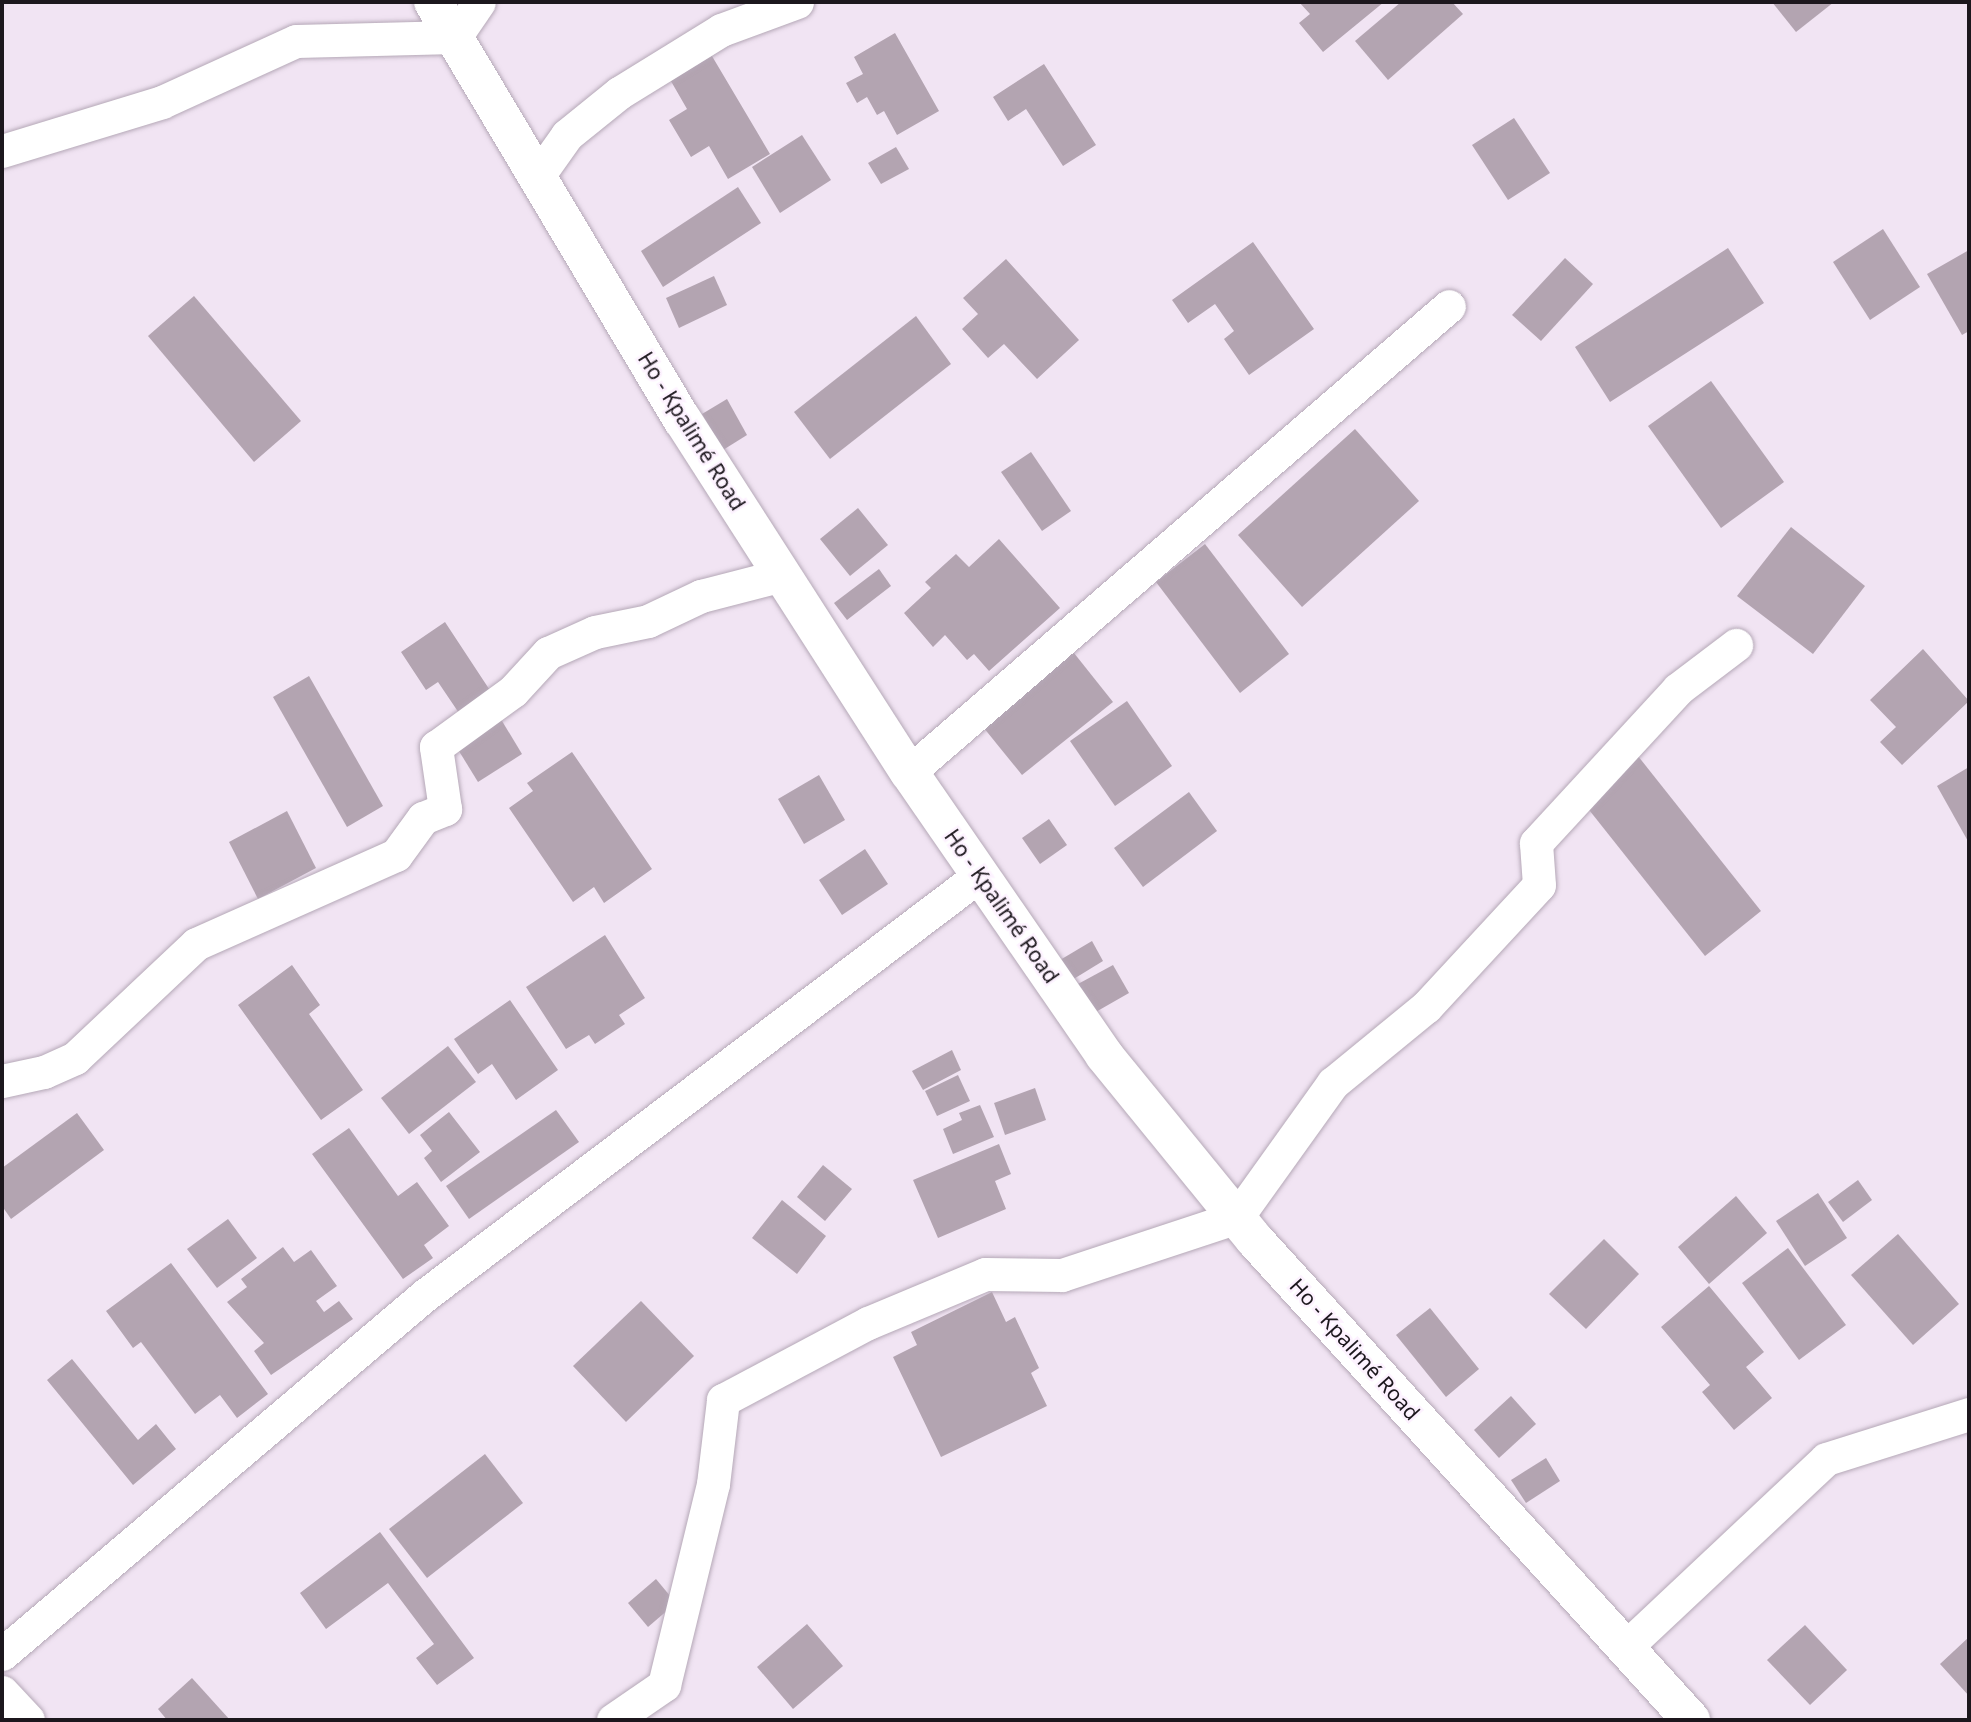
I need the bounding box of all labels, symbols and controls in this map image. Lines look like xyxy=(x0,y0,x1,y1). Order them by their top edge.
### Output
street label: Ho - Kpalimé Road xyxy=(633,347,751,515)
street label: Ho - Kpalimé Road xyxy=(940,824,1064,988)
street label: Ho - Kpalimé Road xyxy=(1285,1273,1425,1425)

